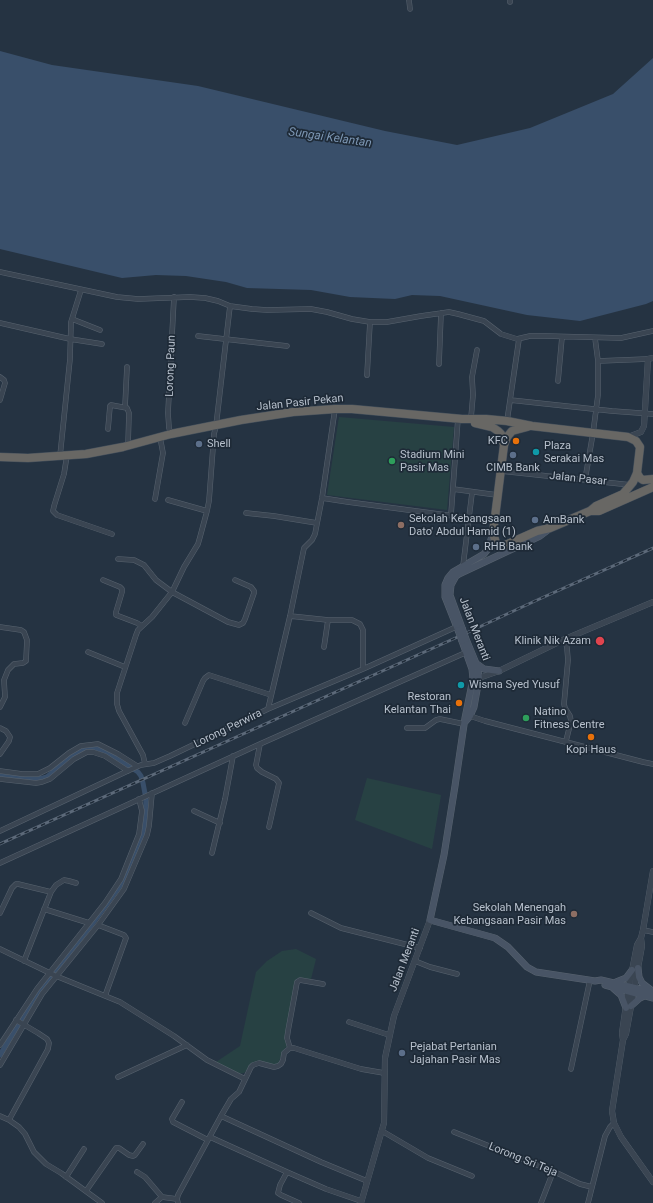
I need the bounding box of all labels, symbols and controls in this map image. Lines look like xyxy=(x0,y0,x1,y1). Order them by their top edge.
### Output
water label: Sungai Kelantan xyxy=(287,125,373,151)
street label: Lorong Paun xyxy=(163,335,179,397)
street label: Jalan Pasir Pekan xyxy=(256,392,344,414)
place label: KFC xyxy=(488,434,508,448)
marker: KFC xyxy=(511,436,521,446)
place label: Shell xyxy=(207,437,231,451)
marker: Shell xyxy=(194,439,204,449)
place label: Plaza Serakai Mas xyxy=(544,439,604,465)
marker: Plaza Serakai Mas xyxy=(531,447,541,457)
place label: Stadium Mini Pasir Mas xyxy=(400,448,464,474)
marker: CIMB Bank xyxy=(508,450,518,460)
marker: Stadium Mini Pasir Mas xyxy=(387,456,397,466)
place label: CIMB Bank xyxy=(486,461,540,475)
street label: Jalan Pasar xyxy=(549,469,607,489)
place label: Sekolah Kebangsaan Dato' Abdul Hamid (1) xyxy=(409,512,516,538)
place label: AmBank xyxy=(543,513,584,527)
marker: AmBank xyxy=(530,515,540,525)
marker: Sekolah Kebangsaan Dato' Abdul Hamid (1) xyxy=(396,520,406,530)
place label: RHB Bank xyxy=(484,540,533,554)
marker: RHB Bank xyxy=(471,542,481,552)
street label: Jalan Meranti xyxy=(456,595,492,663)
place label: Klinik Nik Azam xyxy=(515,634,591,648)
marker: Klinik Nik Azam xyxy=(594,635,606,647)
place label: Wisma Syed Yusuf xyxy=(469,678,560,692)
marker: Wisma Syed Yusuf xyxy=(456,680,466,690)
place label: Restoran Kelantan Thai xyxy=(384,690,451,716)
marker: Restoran Kelantan Thai xyxy=(454,698,464,708)
place label: Natino Fitness Centre xyxy=(534,705,604,731)
street label: Lorong Perwira xyxy=(192,707,264,751)
marker: Natino Fitness Centre xyxy=(521,713,531,723)
marker: Kopi Haus xyxy=(586,732,596,742)
place label: Kopi Haus xyxy=(566,743,616,757)
place label: Sekolah Menengah Kebangsaan Pasir Mas xyxy=(454,901,566,927)
marker: Sekolah Menengah Kebangsaan Pasir Mas xyxy=(569,909,579,919)
street label: Jalan Meranti xyxy=(387,926,423,994)
place label: Pejabat Pertanian Jajahan Pasir Mas xyxy=(410,1040,500,1066)
marker: Pejabat Pertanian Jajahan Pasir Mas xyxy=(397,1048,407,1058)
street label: Lorong Sri Teja xyxy=(487,1140,559,1180)

